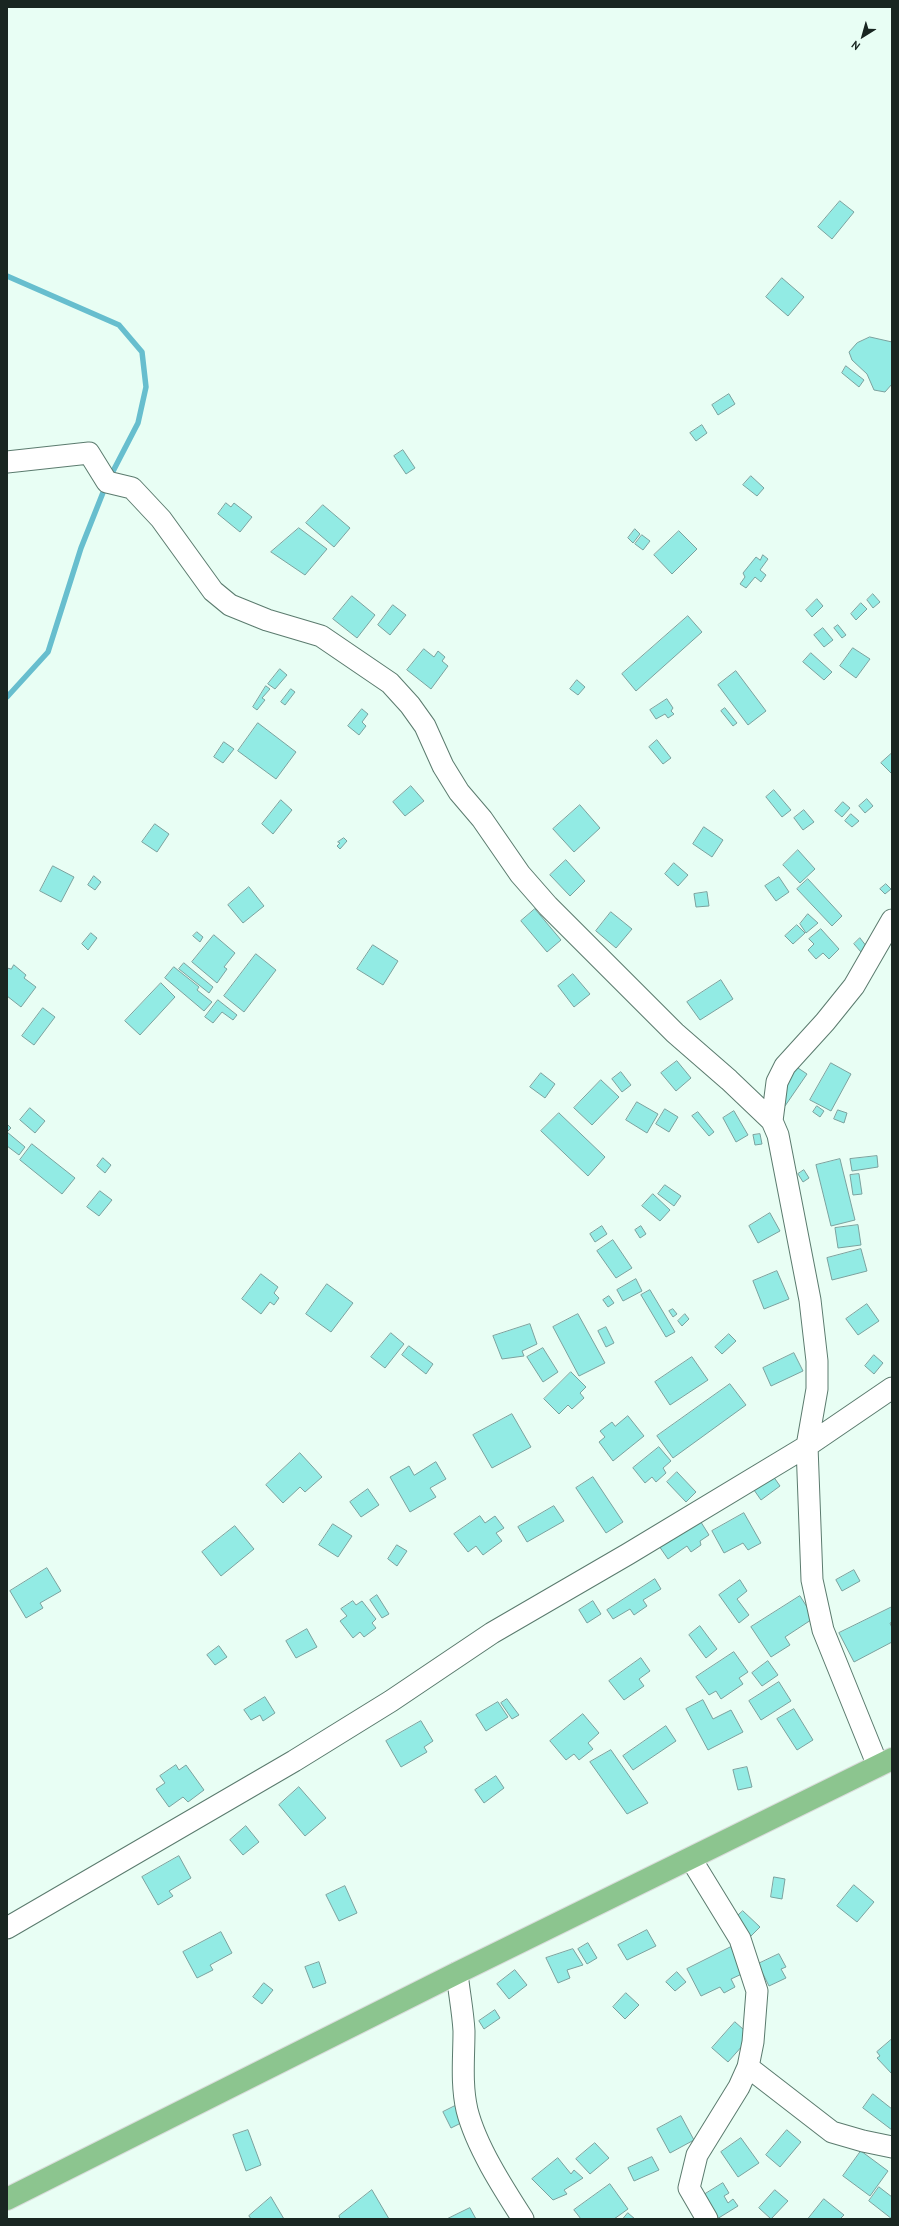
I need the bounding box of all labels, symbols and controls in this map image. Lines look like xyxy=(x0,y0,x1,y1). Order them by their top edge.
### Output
north arrow xyxy=(843,16,883,56)
text: N xyxy=(849,38,863,53)

